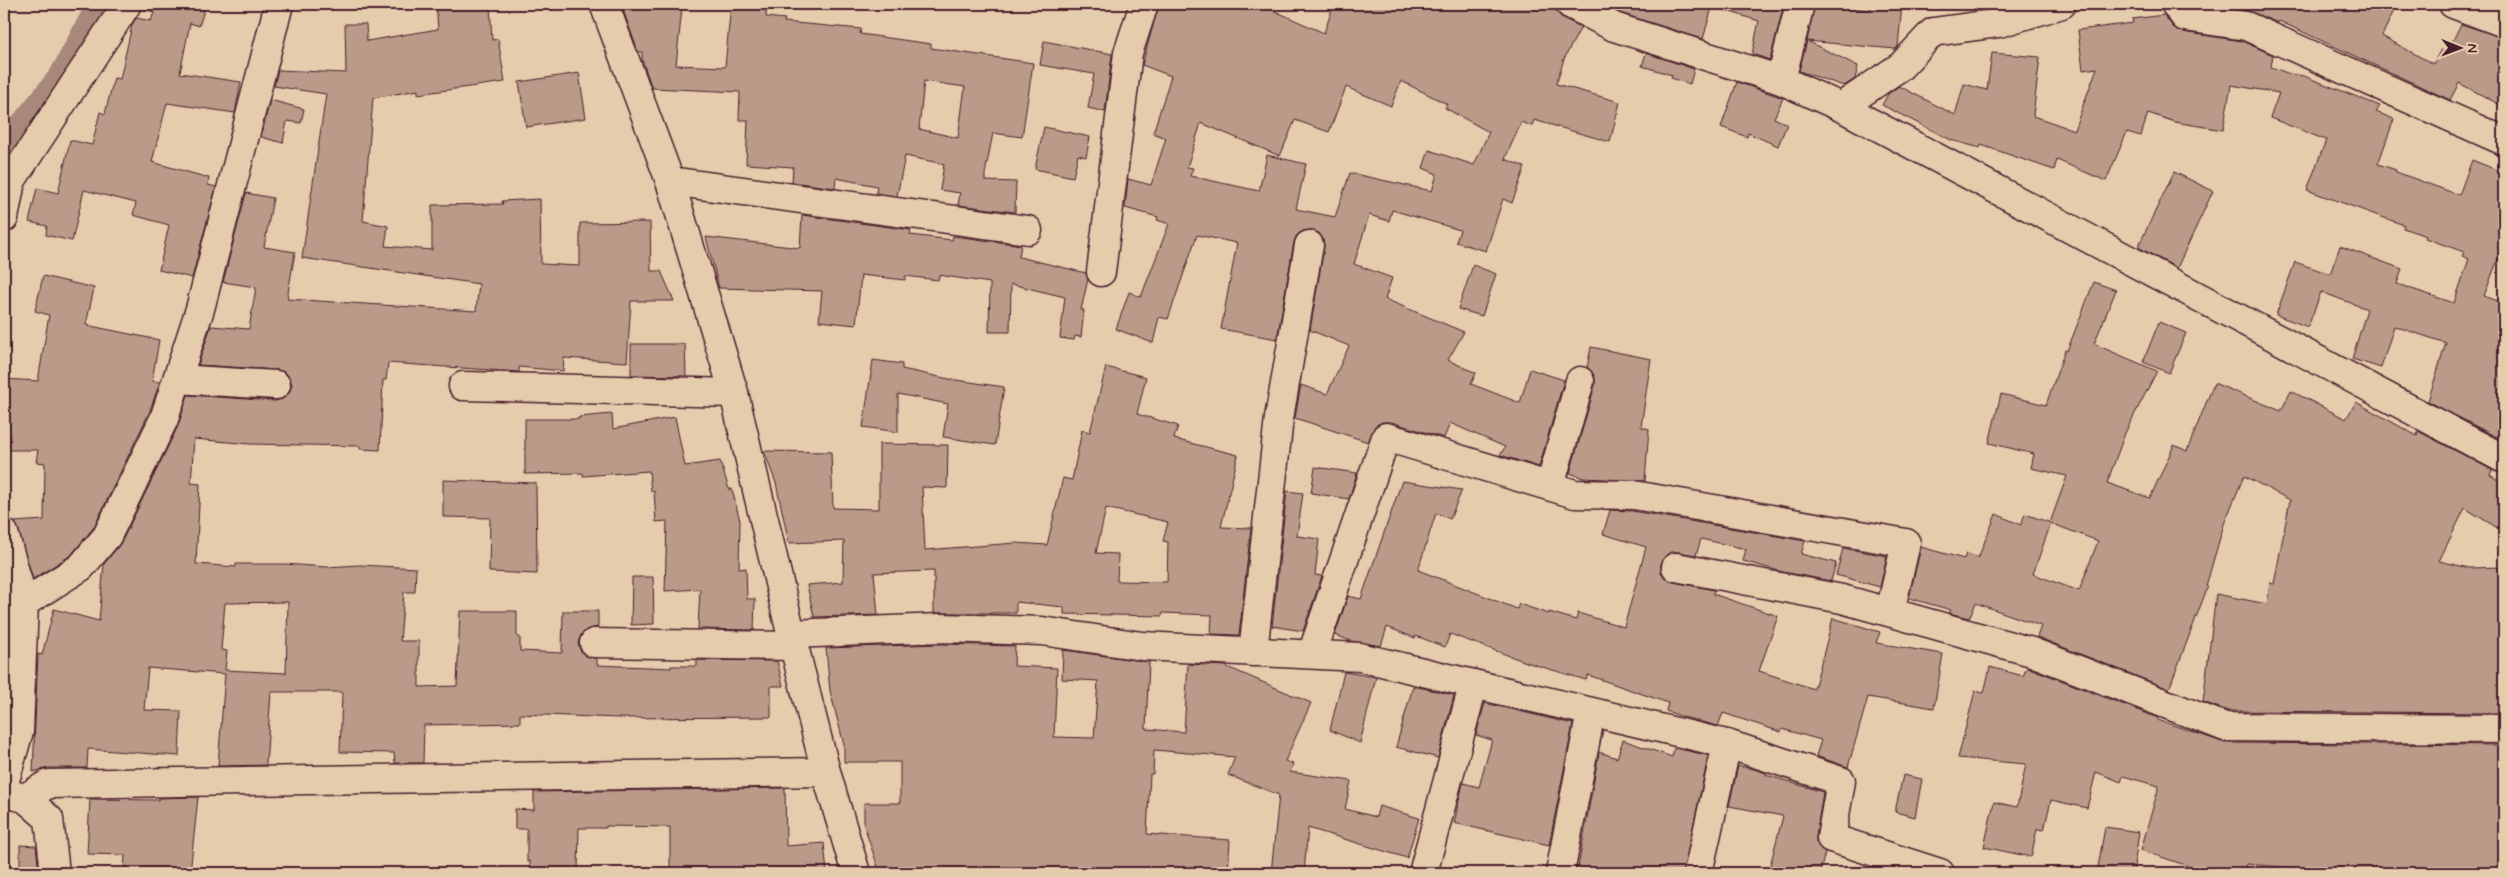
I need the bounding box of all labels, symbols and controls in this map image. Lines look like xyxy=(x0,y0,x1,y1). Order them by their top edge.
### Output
north arrow xyxy=(2436,22,2486,72)
text: N xyxy=(2463,43,2481,53)

